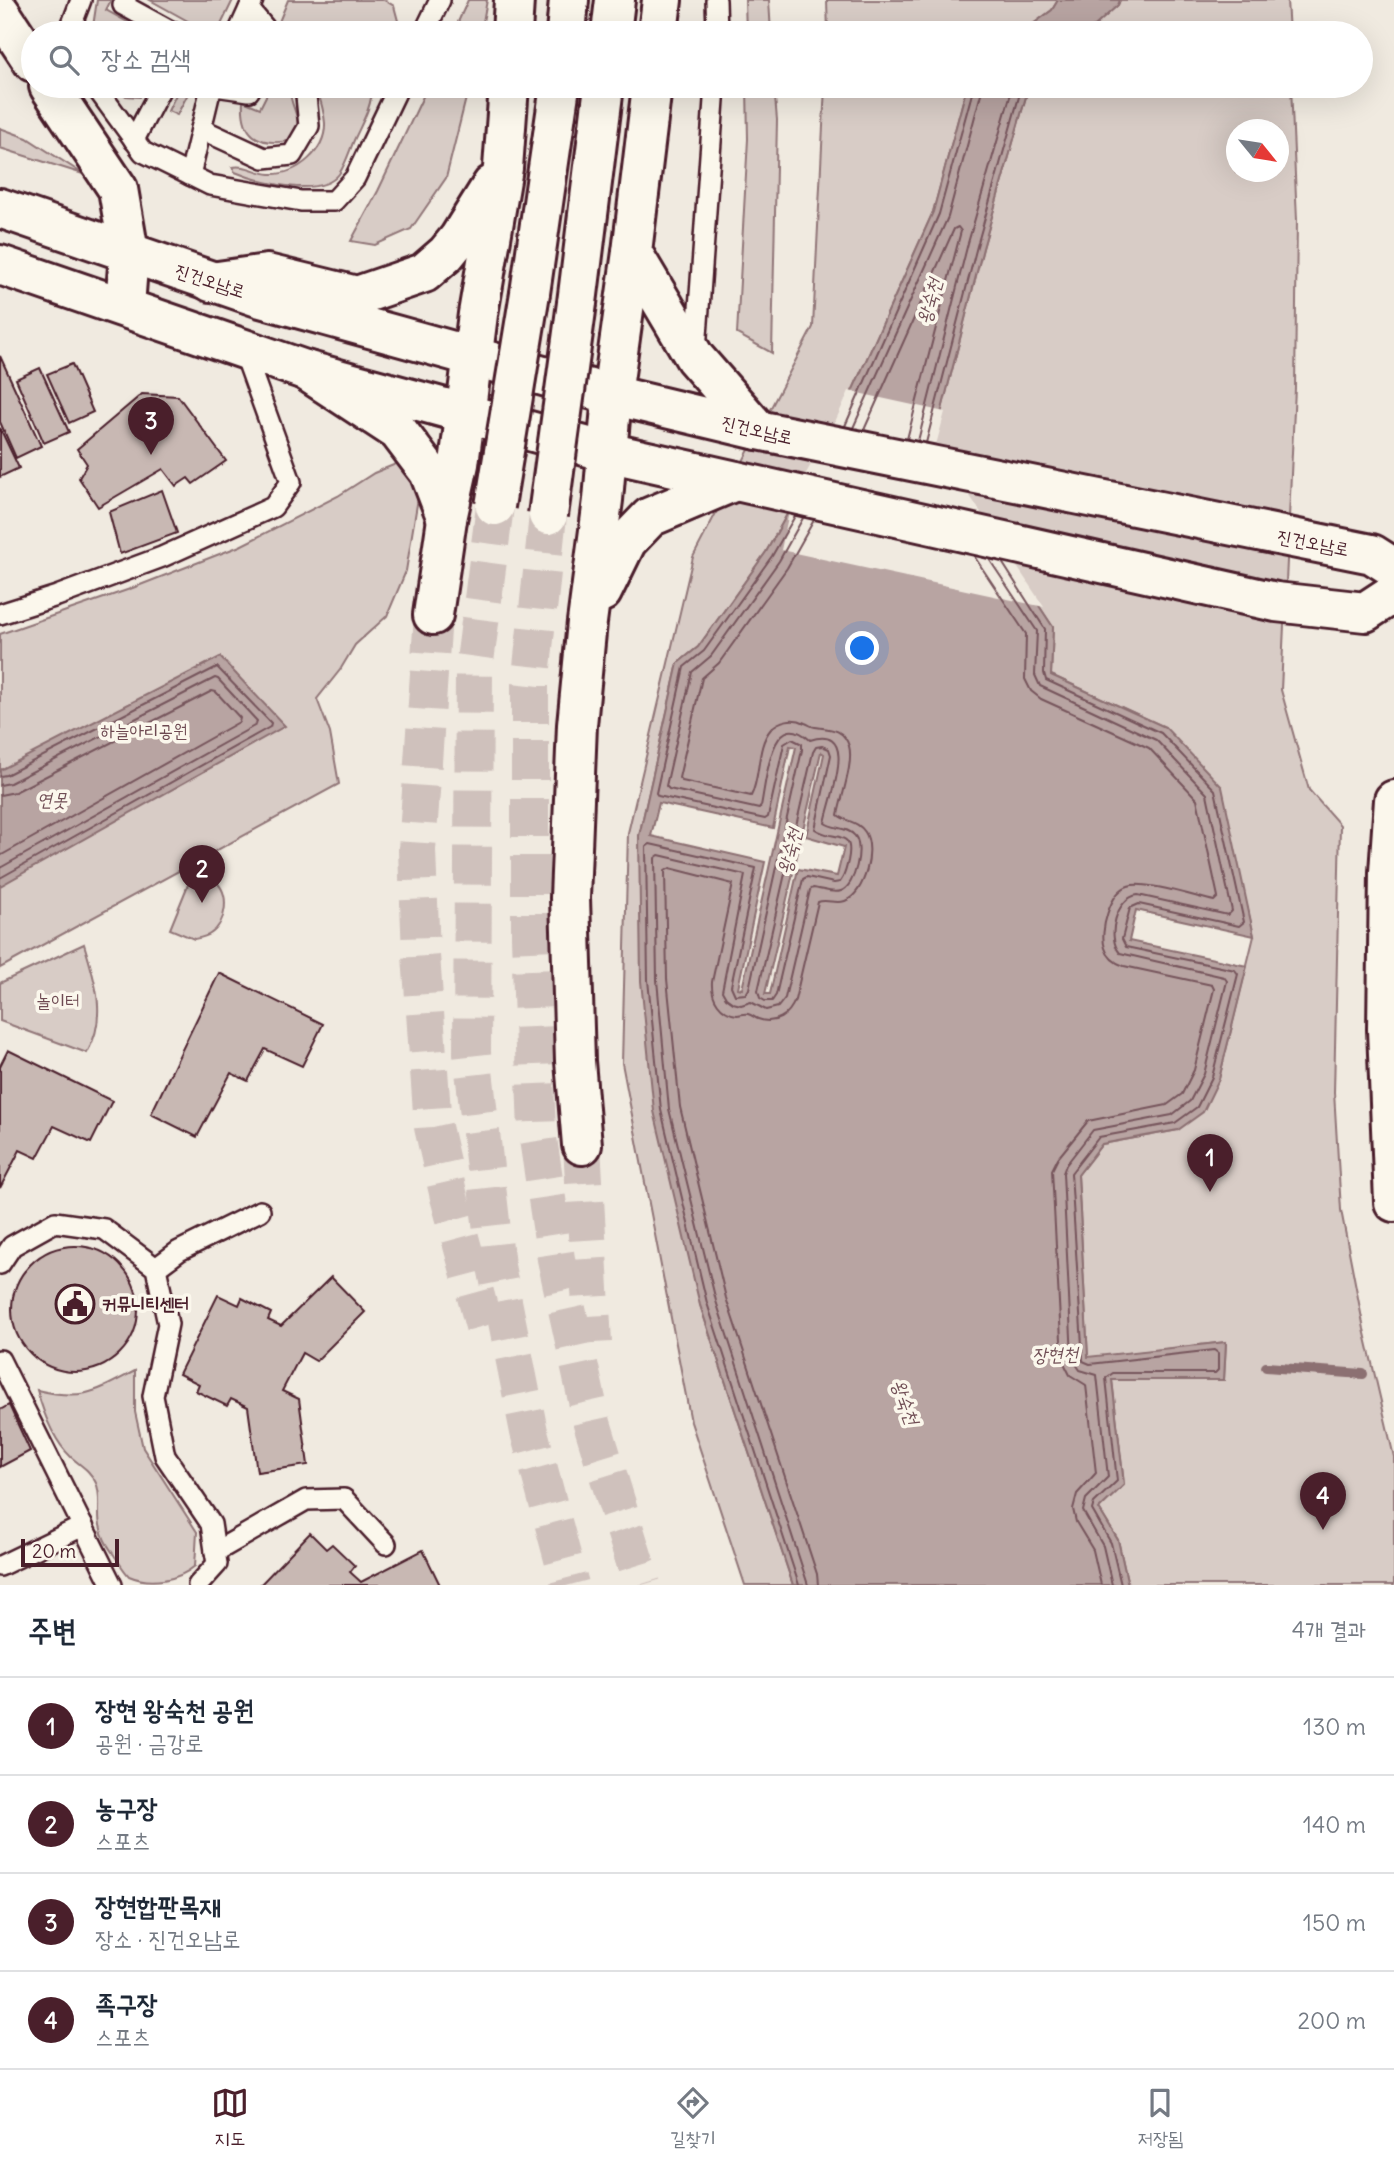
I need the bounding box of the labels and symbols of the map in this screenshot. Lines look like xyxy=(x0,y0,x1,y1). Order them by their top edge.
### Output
north arrow xyxy=(1226,119,1289,182)
street label: 진건오남로 xyxy=(172,258,248,303)
water label: 왕숙천 xyxy=(911,274,947,326)
pin: 3 xyxy=(128,397,174,455)
street label: 진건오남로 xyxy=(719,410,795,449)
street label: 진건오남로 xyxy=(1275,524,1351,561)
your location xyxy=(845,631,879,665)
park label: 하늘아리공원 xyxy=(101,719,187,742)
water label: 연못 xyxy=(37,787,68,811)
water label: 왕숙천 xyxy=(772,824,807,876)
pin: 2 xyxy=(179,845,225,903)
park label: 놀이터 xyxy=(36,989,80,1012)
pin: 1 xyxy=(1187,1134,1233,1192)
public building icon: 커뮤니티센터 xyxy=(54,1283,96,1325)
place label: 커뮤니티센터 xyxy=(102,1292,189,1315)
water label: 장현천 xyxy=(1032,1341,1080,1367)
water label: 왕숙천 xyxy=(887,1376,926,1429)
pin: 4 xyxy=(1300,1472,1346,1530)
scale bar xyxy=(21,1536,119,1568)

